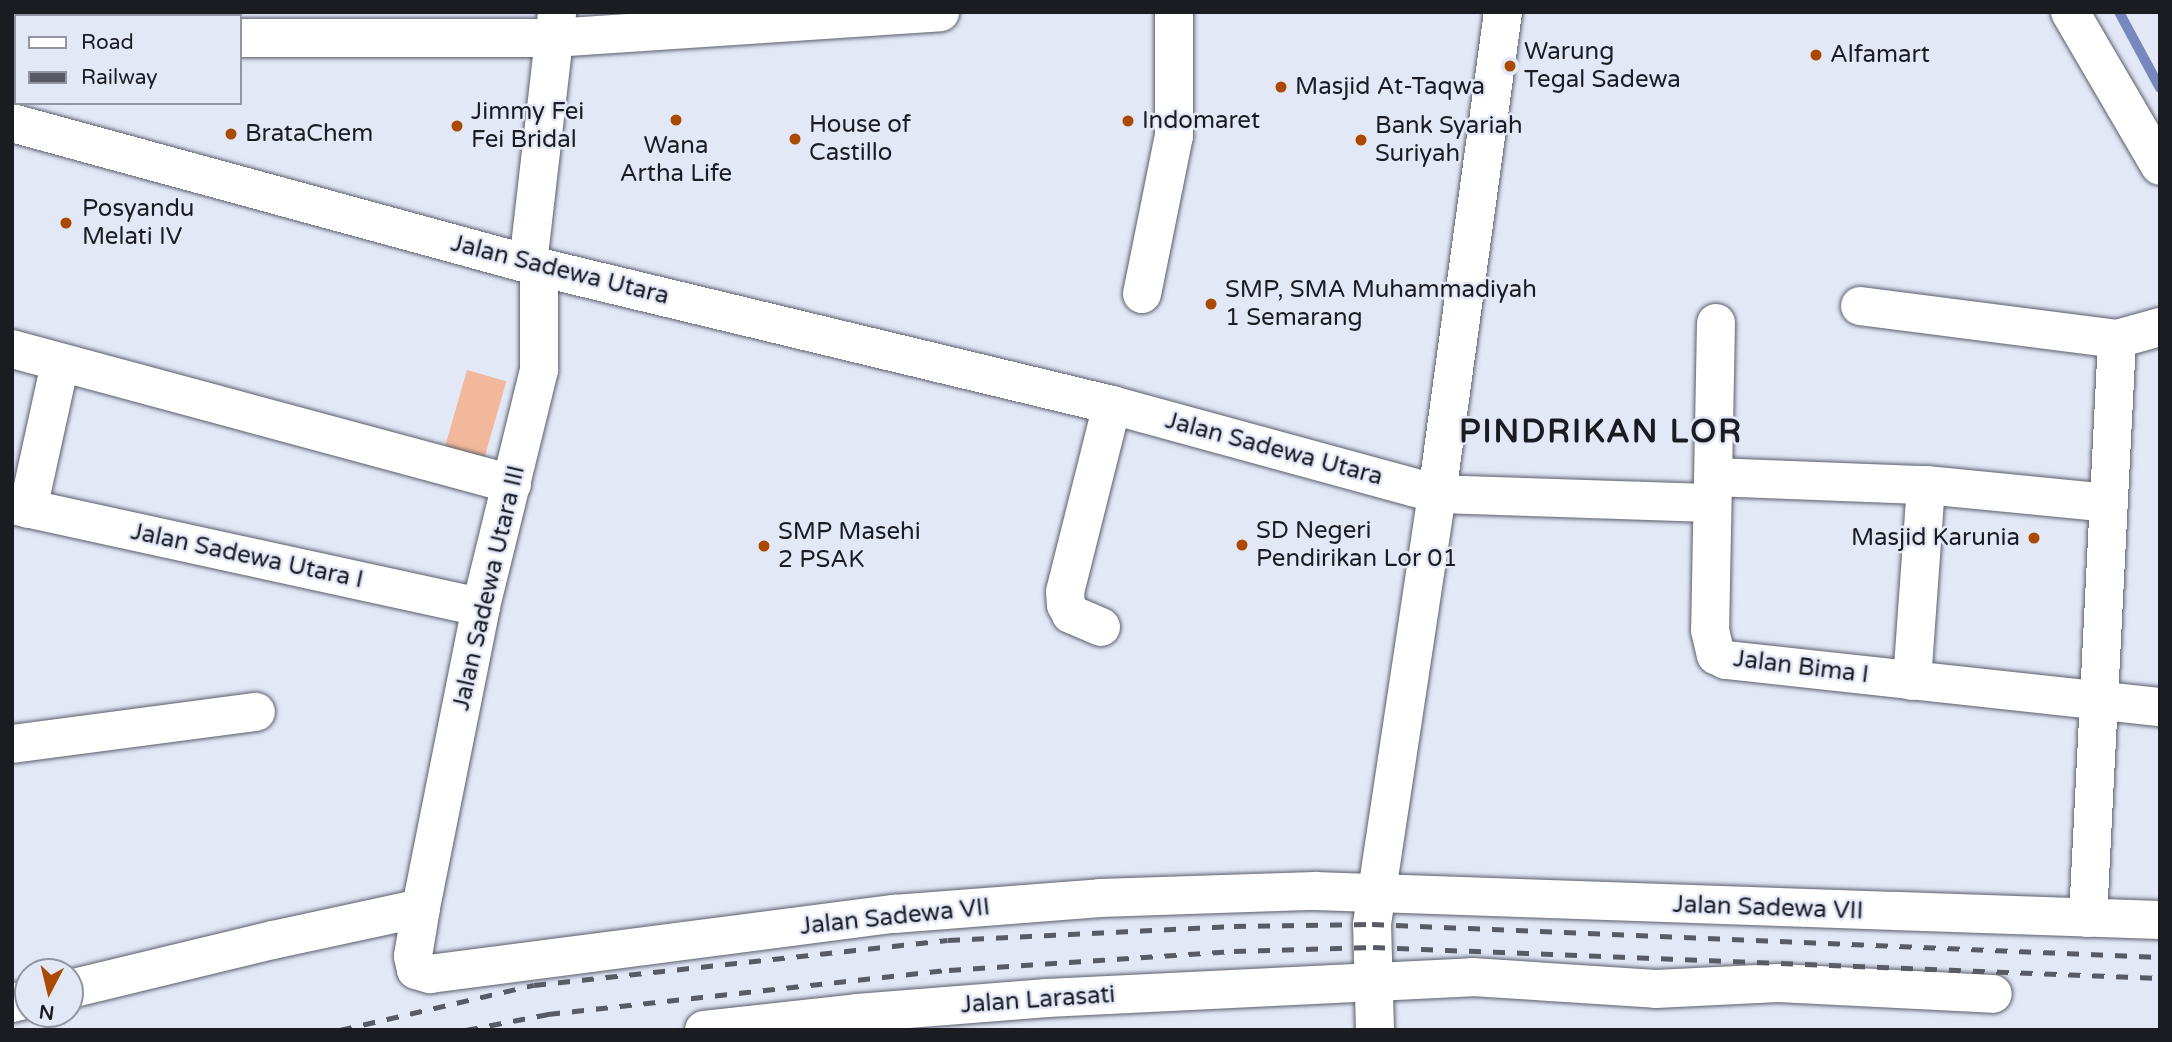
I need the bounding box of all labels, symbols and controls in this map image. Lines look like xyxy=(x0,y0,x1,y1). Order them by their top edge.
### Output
legend xyxy=(14,14,242,105)
text: Road xyxy=(81,30,134,55)
place label: Warung Tegal Sadewa xyxy=(1524,38,1681,94)
place label: Alfamart xyxy=(1830,41,1930,69)
marker: Alfamart xyxy=(1808,47,1824,63)
marker: Warung Tegal Sadewa xyxy=(1502,58,1518,74)
text: Railway xyxy=(81,65,158,90)
place label: Masjid At-Taqwa xyxy=(1295,73,1485,101)
marker: Masjid At-Taqwa xyxy=(1273,79,1289,95)
place label: Jimmy Fei Fei Bridal xyxy=(471,98,584,154)
place label: Indomaret xyxy=(1142,107,1260,135)
place label: House of Castillo xyxy=(809,111,911,167)
marker: Wana Artha Life xyxy=(668,112,684,128)
place label: Bank Syariah Suriyah xyxy=(1375,112,1523,168)
marker: Indomaret xyxy=(1120,113,1136,129)
marker: Jimmy Fei Fei Bridal xyxy=(449,118,465,134)
place label: BrataChem xyxy=(245,120,373,148)
marker: BrataChem xyxy=(223,126,239,142)
marker: House of Castillo xyxy=(787,131,803,147)
place label: Wana Artha Life xyxy=(620,132,732,188)
marker: Bank Syariah Suriyah xyxy=(1353,132,1369,148)
place label: Posyandu Melati IV xyxy=(82,195,194,251)
marker: Posyandu Melati IV xyxy=(56,213,76,233)
street label: Jalan Sadewa Utara xyxy=(448,229,672,311)
place label: SMP, SMA Muhammadiyah 1 Semarang xyxy=(1225,276,1537,332)
marker: SMP, SMA Muhammadiyah 1 Semarang xyxy=(1203,296,1219,312)
street label: Jalan Sadewa Utara xyxy=(1162,406,1386,492)
district label: PINDRIKAN LOR xyxy=(1461,413,1741,451)
street label: Jalan Sadewa Utara III xyxy=(447,463,531,713)
street label: Jalan Sadewa Utara I xyxy=(128,517,366,595)
place label: SD Negeri Pendirikan Lor 01 xyxy=(1256,517,1457,573)
place label: SMP Masehi 2 PSAK xyxy=(778,518,921,574)
place label: Masjid Karunia xyxy=(1851,524,2020,552)
marker: Masjid Karunia xyxy=(2026,530,2042,546)
marker: SD Negeri Pendirikan Lor 01 xyxy=(1234,537,1250,553)
marker: SMP Masehi 2 PSAK xyxy=(756,538,772,554)
street label: Jalan Bima I xyxy=(1732,644,1870,690)
street label: Jalan Sadewa VII xyxy=(1672,890,1864,926)
street label: Jalan Sadewa VII xyxy=(799,893,991,941)
north arrow xyxy=(14,958,84,1028)
street label: Jalan Larasati xyxy=(960,980,1116,1020)
text: N xyxy=(38,1000,56,1024)

